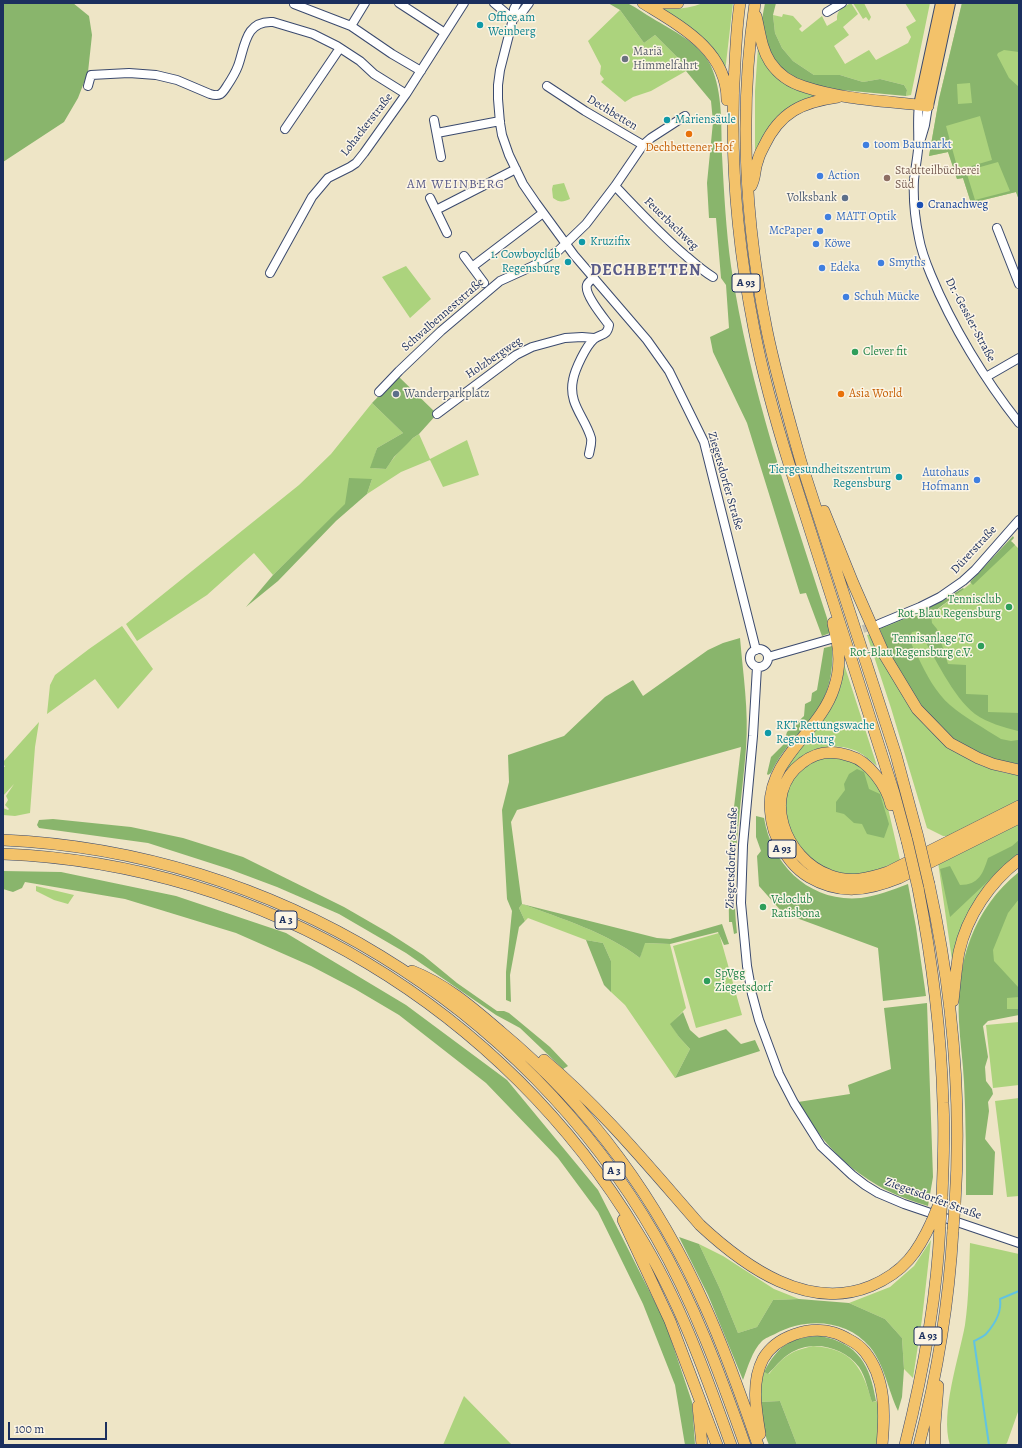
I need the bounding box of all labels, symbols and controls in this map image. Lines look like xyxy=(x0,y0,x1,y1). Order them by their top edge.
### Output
place label: Office am Weinberg xyxy=(488,11,536,39)
marker: Office am Weinberg xyxy=(475,20,485,30)
place label: Mariä Himmelfahrt xyxy=(633,45,698,73)
marker: Mariä Himmelfahrt xyxy=(620,54,630,64)
street label: Lohackerstraße xyxy=(338,91,396,159)
street label: Dechbetten xyxy=(584,92,640,134)
place label: Mariensäule xyxy=(675,113,736,127)
marker: Mariensäule xyxy=(662,115,672,125)
marker: Dechbettener Hof xyxy=(684,129,694,139)
place label: toom Baumarkt xyxy=(874,138,952,152)
marker: toom Baumarkt xyxy=(861,140,871,150)
place label: Dechbettener Hof xyxy=(645,141,733,155)
place label: Stadtteilbücherei Süd xyxy=(895,164,980,192)
place label: Action xyxy=(828,169,860,183)
marker: Action xyxy=(815,171,825,181)
marker: Stadtteilbücherei Süd xyxy=(882,173,892,183)
district label: AM WEINBERG xyxy=(407,177,505,193)
place label: Volksbank xyxy=(787,191,837,205)
marker: Volksbank xyxy=(840,193,850,203)
street label: Feuerbachweg xyxy=(641,195,701,253)
place label: Cranachweg xyxy=(928,198,988,212)
marker: Cranachweg xyxy=(915,200,925,210)
place label: MATT Optik xyxy=(836,210,896,224)
marker: MATT Optik xyxy=(823,212,833,222)
place label: McPaper xyxy=(769,224,812,238)
marker: McPaper xyxy=(815,226,825,236)
place label: Kruzifix xyxy=(590,235,630,249)
marker: Kruzifix xyxy=(577,237,587,247)
place label: Köwe xyxy=(824,237,851,251)
marker: Köwe xyxy=(811,239,821,249)
place label: 1. Cowboyclub Regensburg xyxy=(491,248,560,276)
place label: Smyths xyxy=(889,256,926,270)
marker: 1. Cowboyclub Regensburg xyxy=(563,257,573,267)
marker: Smyths xyxy=(876,258,886,268)
district label: DECHBETTEN xyxy=(590,261,702,281)
place label: Edeka xyxy=(830,261,860,275)
marker: Edeka xyxy=(817,263,827,273)
road number: A 93 xyxy=(732,274,760,292)
street label: Schwalbenneststraße xyxy=(399,275,487,355)
street label: Dr.-Gessler-Straße xyxy=(942,275,998,365)
place label: Schuh Mücke xyxy=(854,290,919,304)
marker: Schuh Mücke xyxy=(841,292,851,302)
street label: Holzbergweg xyxy=(463,334,525,382)
place label: Clever fit xyxy=(863,345,907,359)
marker: Clever fit xyxy=(850,347,860,357)
place label: Wanderparkplatz xyxy=(404,387,490,401)
place label: Asia World xyxy=(849,387,902,401)
marker: Wanderparkplatz xyxy=(391,389,401,399)
marker: Asia World xyxy=(836,389,846,399)
street label: Ziegetsdorfer Straße xyxy=(704,430,746,532)
place label: Tiergesundheitszentrum Regensburg xyxy=(769,463,891,491)
place label: Autohaus Hofmann xyxy=(922,466,969,494)
marker: Tiergesundheitszentrum Regensburg xyxy=(894,472,904,482)
marker: Autohaus Hofmann xyxy=(972,475,982,485)
street label: Dürerstraße xyxy=(948,523,1000,577)
place label: Tennisclub Rot-Blau Regensburg xyxy=(897,593,1001,621)
marker: Tennisclub Rot-Blau Regensburg xyxy=(1004,602,1014,612)
place label: Tennisanlage TC Rot-Blau Regensburg e.V. xyxy=(849,632,973,660)
marker: Tennisanlage TC Rot-Blau Regensburg e.V. xyxy=(976,641,986,651)
place label: RKT Rettungswache Regensburg xyxy=(776,719,875,747)
marker: RKT Rettungswache Regensburg xyxy=(763,728,773,738)
street label: Ziegetsdorfer Straße xyxy=(723,807,741,909)
road number: A 93 xyxy=(768,840,796,858)
place label: Veloclub Ratisbona xyxy=(771,893,820,921)
marker: Veloclub Ratisbona xyxy=(758,902,768,912)
road number: A 3 xyxy=(275,911,297,929)
place label: SpVgg Ziegetsdorf xyxy=(715,967,772,995)
marker: SpVgg Ziegetsdorf xyxy=(702,976,712,986)
road number: A 3 xyxy=(603,1162,625,1180)
street label: Ziegetsdorfer Straße xyxy=(883,1175,983,1223)
road number: A 93 xyxy=(914,1327,942,1345)
scale bar xyxy=(10,1414,109,1440)
text: 100 m xyxy=(15,1421,44,1437)

